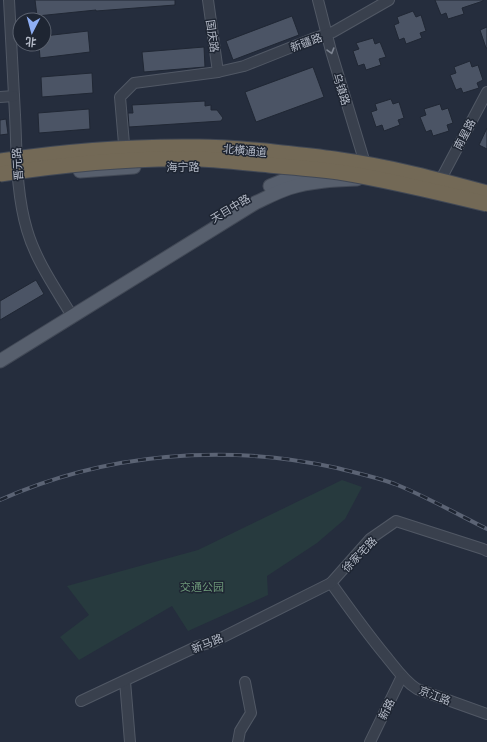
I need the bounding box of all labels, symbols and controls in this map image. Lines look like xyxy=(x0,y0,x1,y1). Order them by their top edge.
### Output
north arrow xyxy=(12,12,52,52)
street label: 国庆路 xyxy=(204,19,222,53)
street label: 新疆路 xyxy=(288,30,324,54)
text: 北 xyxy=(25,35,37,49)
one-way arrow xyxy=(326,48,335,55)
street label: 乌镇路 xyxy=(331,71,353,107)
street label: 南星路 xyxy=(451,116,477,152)
street label: 北横通道 xyxy=(223,142,267,158)
street label: 晋元路 xyxy=(9,147,25,181)
street label: 海宁路 xyxy=(167,160,200,173)
street label: 天目中路 xyxy=(208,191,252,225)
street label: 徐家宅路 xyxy=(339,534,379,574)
park label: 交通公园 xyxy=(180,580,224,593)
street label: 新马路 xyxy=(189,631,225,655)
street label: 京江路 xyxy=(417,683,453,707)
street label: 新路 xyxy=(375,696,397,722)

